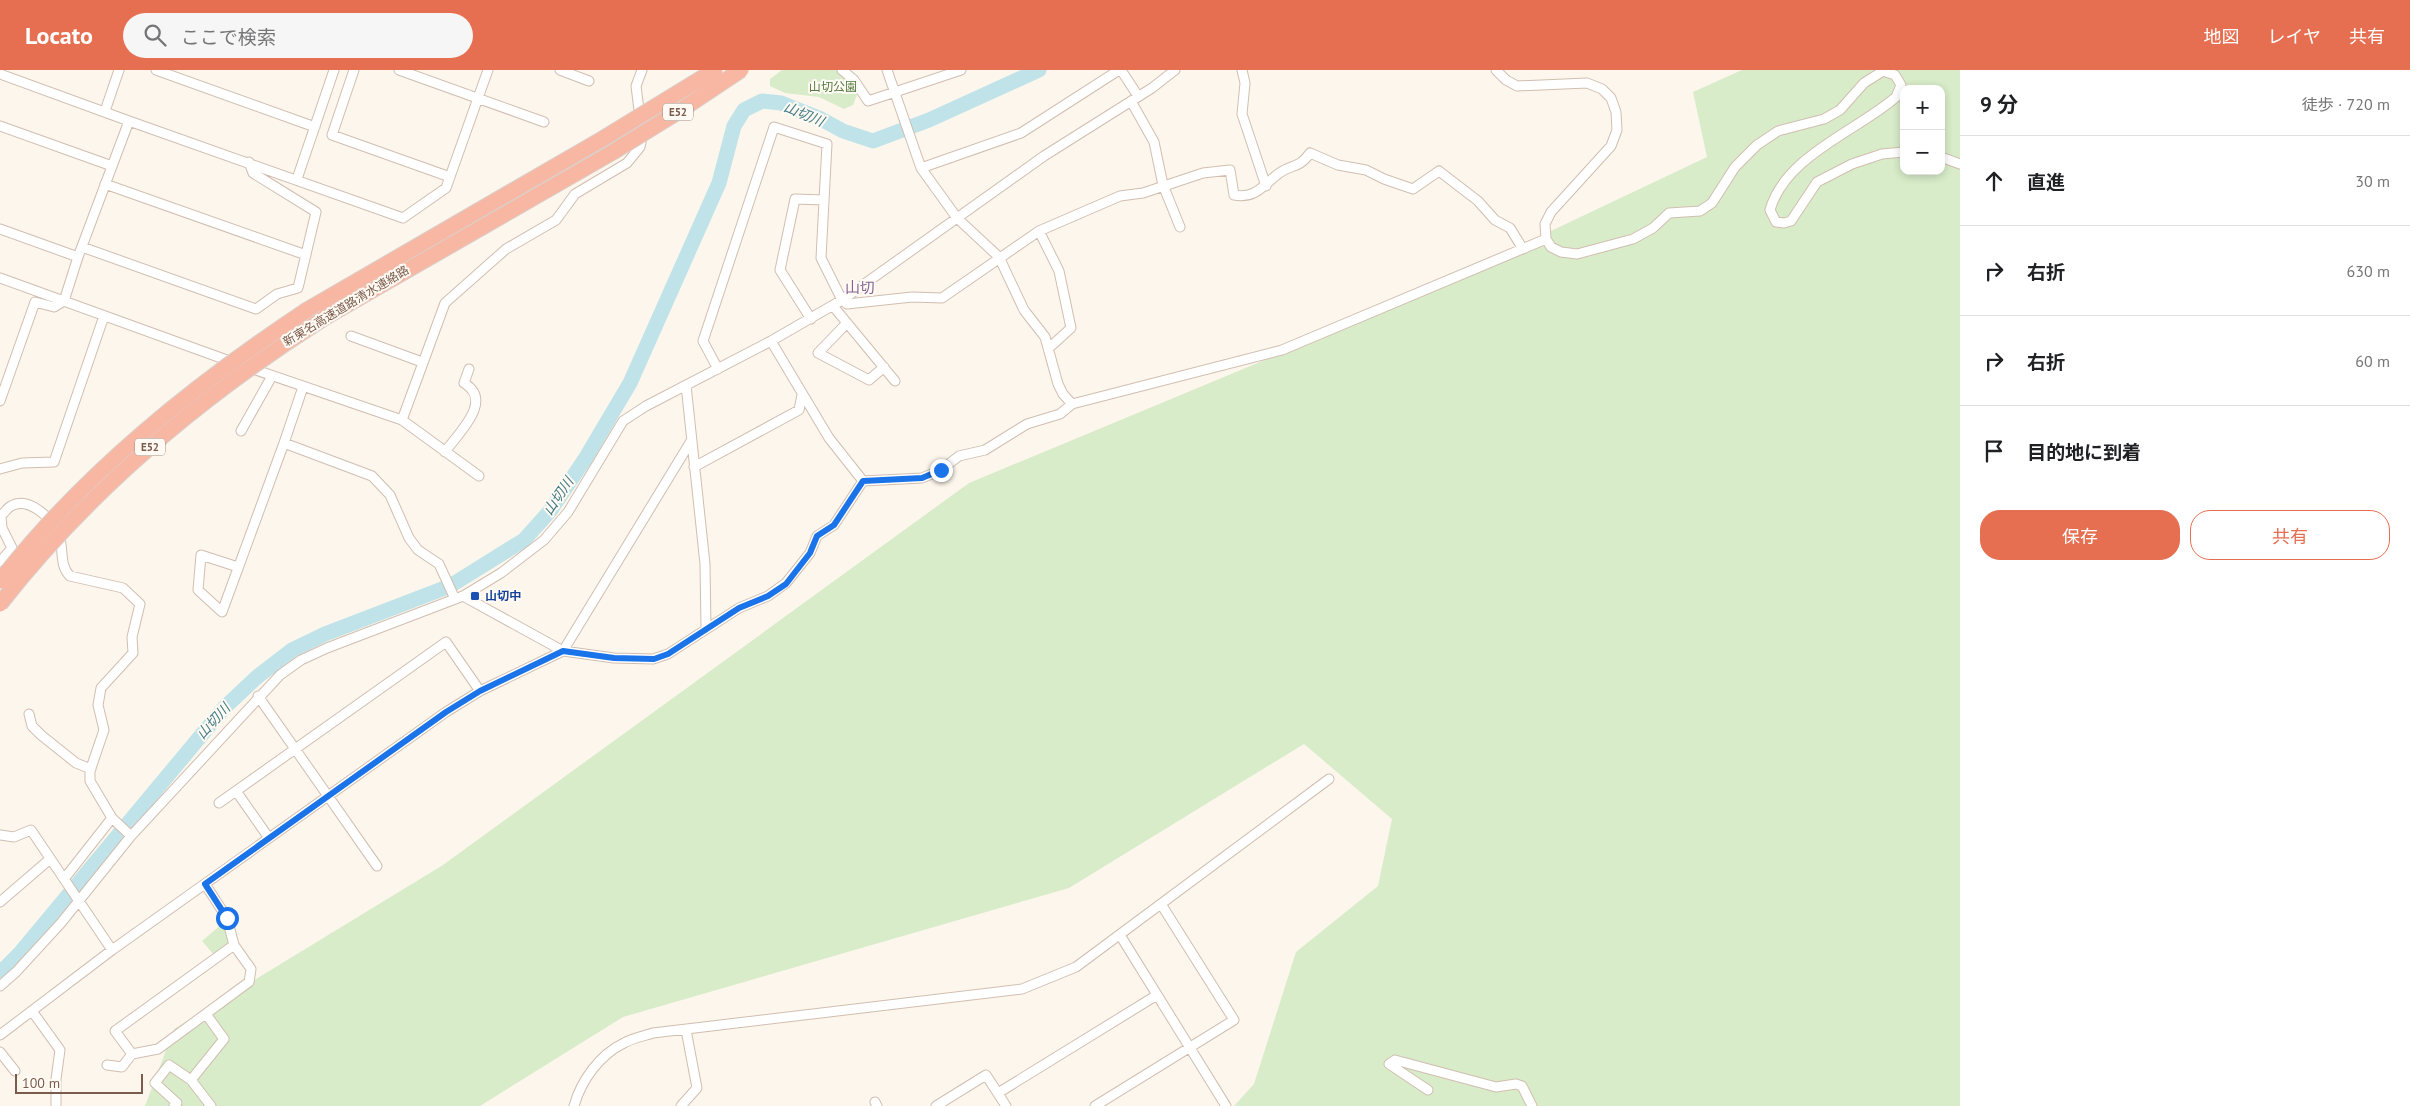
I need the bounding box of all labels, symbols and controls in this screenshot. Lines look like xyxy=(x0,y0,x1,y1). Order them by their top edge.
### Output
search box xyxy=(123,13,473,58)
text: Locato xyxy=(25,20,93,51)
icon: search xyxy=(141,21,169,49)
text: ここで検索 xyxy=(181,25,276,49)
text: 地図 xyxy=(2204,25,2240,48)
text: レイヤ xyxy=(2268,25,2321,48)
text: 共有 xyxy=(2349,25,2385,48)
park label: 山切公園 xyxy=(809,79,857,94)
map controls xyxy=(1900,85,1945,175)
button: + xyxy=(1900,85,1945,130)
text: 9 分 xyxy=(1980,91,2018,118)
text: 徒歩 · 720 m xyxy=(2302,94,2390,114)
water label: 山切川 xyxy=(781,98,829,131)
road number: E52 xyxy=(663,104,693,121)
button: − xyxy=(1900,130,1945,175)
icon: ahead xyxy=(1980,167,2008,195)
text: 直進 xyxy=(2027,170,2065,194)
text: 30 m xyxy=(2355,171,2390,191)
icon: right xyxy=(1980,257,2008,285)
text: 右折 xyxy=(2027,260,2065,284)
text: 630 m xyxy=(2347,261,2390,281)
street label: 新東名高速道路清水連絡路 xyxy=(280,262,411,349)
district label: 山切 xyxy=(845,278,875,297)
icon: right xyxy=(1980,347,2008,375)
text: 右折 xyxy=(2027,350,2065,374)
text: 60 m xyxy=(2355,351,2390,371)
icon: arrive xyxy=(1980,437,2008,465)
road number: E52 xyxy=(135,438,165,456)
text: 目的地に到着 xyxy=(2027,440,2141,464)
route end xyxy=(930,459,953,482)
water label: 山切川 xyxy=(539,472,578,518)
button: 保存 xyxy=(1980,510,2180,560)
button: 共有 xyxy=(2190,510,2390,560)
place label: 山切中 xyxy=(485,588,521,603)
marker: 山切中 xyxy=(469,590,481,602)
water label: 山切川 xyxy=(192,698,235,743)
route start xyxy=(216,907,239,930)
scale bar xyxy=(15,1071,142,1094)
text: 100 m xyxy=(22,1074,60,1092)

